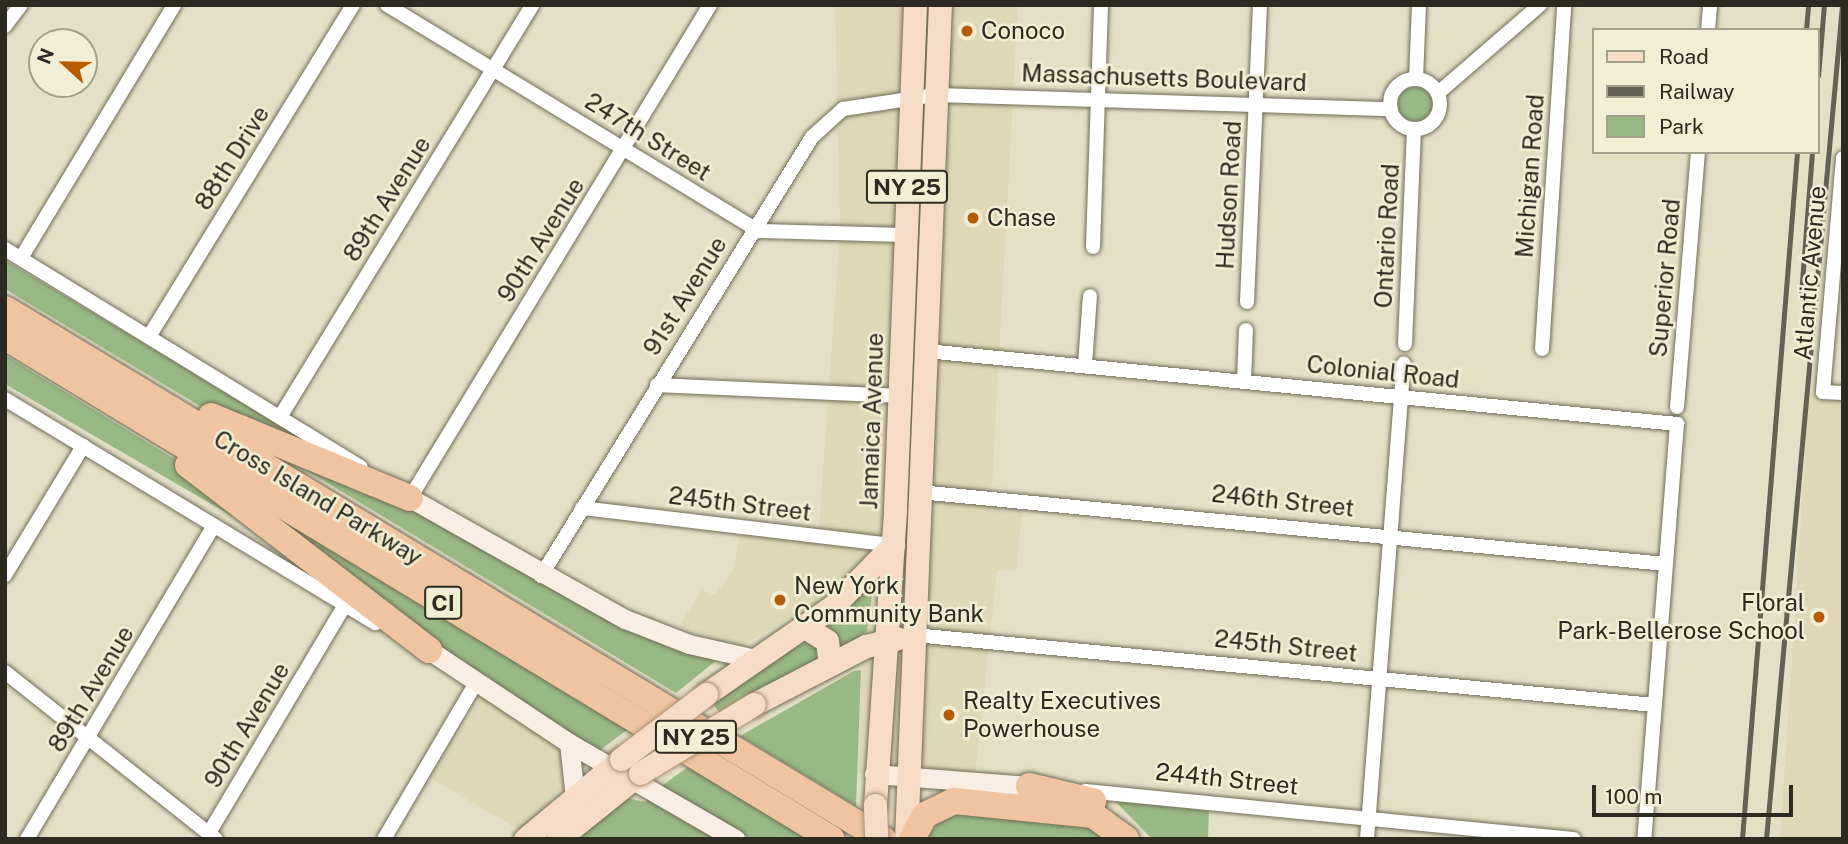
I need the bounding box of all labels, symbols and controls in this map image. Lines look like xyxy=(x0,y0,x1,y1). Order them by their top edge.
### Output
place label: Conoco xyxy=(981,17,1065,45)
marker: Conoco xyxy=(959,23,975,39)
north arrow xyxy=(28,28,98,98)
legend xyxy=(1592,28,1820,154)
text: Road xyxy=(1659,44,1709,69)
text: N xyxy=(32,45,58,67)
street label: Massachusetts Boulevard xyxy=(1021,59,1307,97)
text: Railway xyxy=(1659,79,1735,104)
street label: 247th Street xyxy=(580,87,716,187)
street label: Michigan Road xyxy=(1510,93,1550,259)
street label: 88th Drive xyxy=(189,101,275,215)
text: Park xyxy=(1659,114,1704,139)
street label: Hudson Road xyxy=(1211,120,1247,270)
street label: 89th Avenue xyxy=(337,131,437,267)
street label: Ontario Road xyxy=(1369,163,1405,309)
road number: NY 25 xyxy=(865,168,949,206)
street label: 90th Avenue xyxy=(491,173,591,307)
street label: Atlantic Avenue xyxy=(1788,184,1832,362)
street label: Superior Road xyxy=(1644,198,1686,358)
place label: Chase xyxy=(987,204,1056,232)
marker: Chase xyxy=(965,210,981,226)
street label: 91st Avenue xyxy=(637,231,733,361)
street label: Jamaica Avenue xyxy=(855,332,889,510)
street label: Colonial Road xyxy=(1305,350,1461,394)
street label: Cross Island Parkway xyxy=(208,424,428,572)
street label: 246th Street xyxy=(1210,479,1356,523)
street label: 245th Street xyxy=(667,481,813,527)
place label: New York Community Bank xyxy=(794,572,984,628)
road number: CI xyxy=(424,583,462,622)
place label: Floral Park-Bellerose School xyxy=(1557,589,1805,645)
marker: New York Community Bank xyxy=(772,592,788,608)
marker: Floral Park-Bellerose School xyxy=(1811,609,1827,625)
street label: 89th Avenue xyxy=(42,621,140,757)
street label: 245th Street xyxy=(1213,624,1359,668)
street label: 90th Avenue xyxy=(198,657,296,793)
place label: Realty Executives Powerhouse xyxy=(963,687,1161,743)
marker: Realty Executives Powerhouse xyxy=(941,707,957,723)
road number: NY 25 xyxy=(654,718,738,757)
street label: 244th Street xyxy=(1154,757,1300,801)
scale bar xyxy=(1596,770,1797,814)
text: 100 m xyxy=(1605,784,1662,809)

